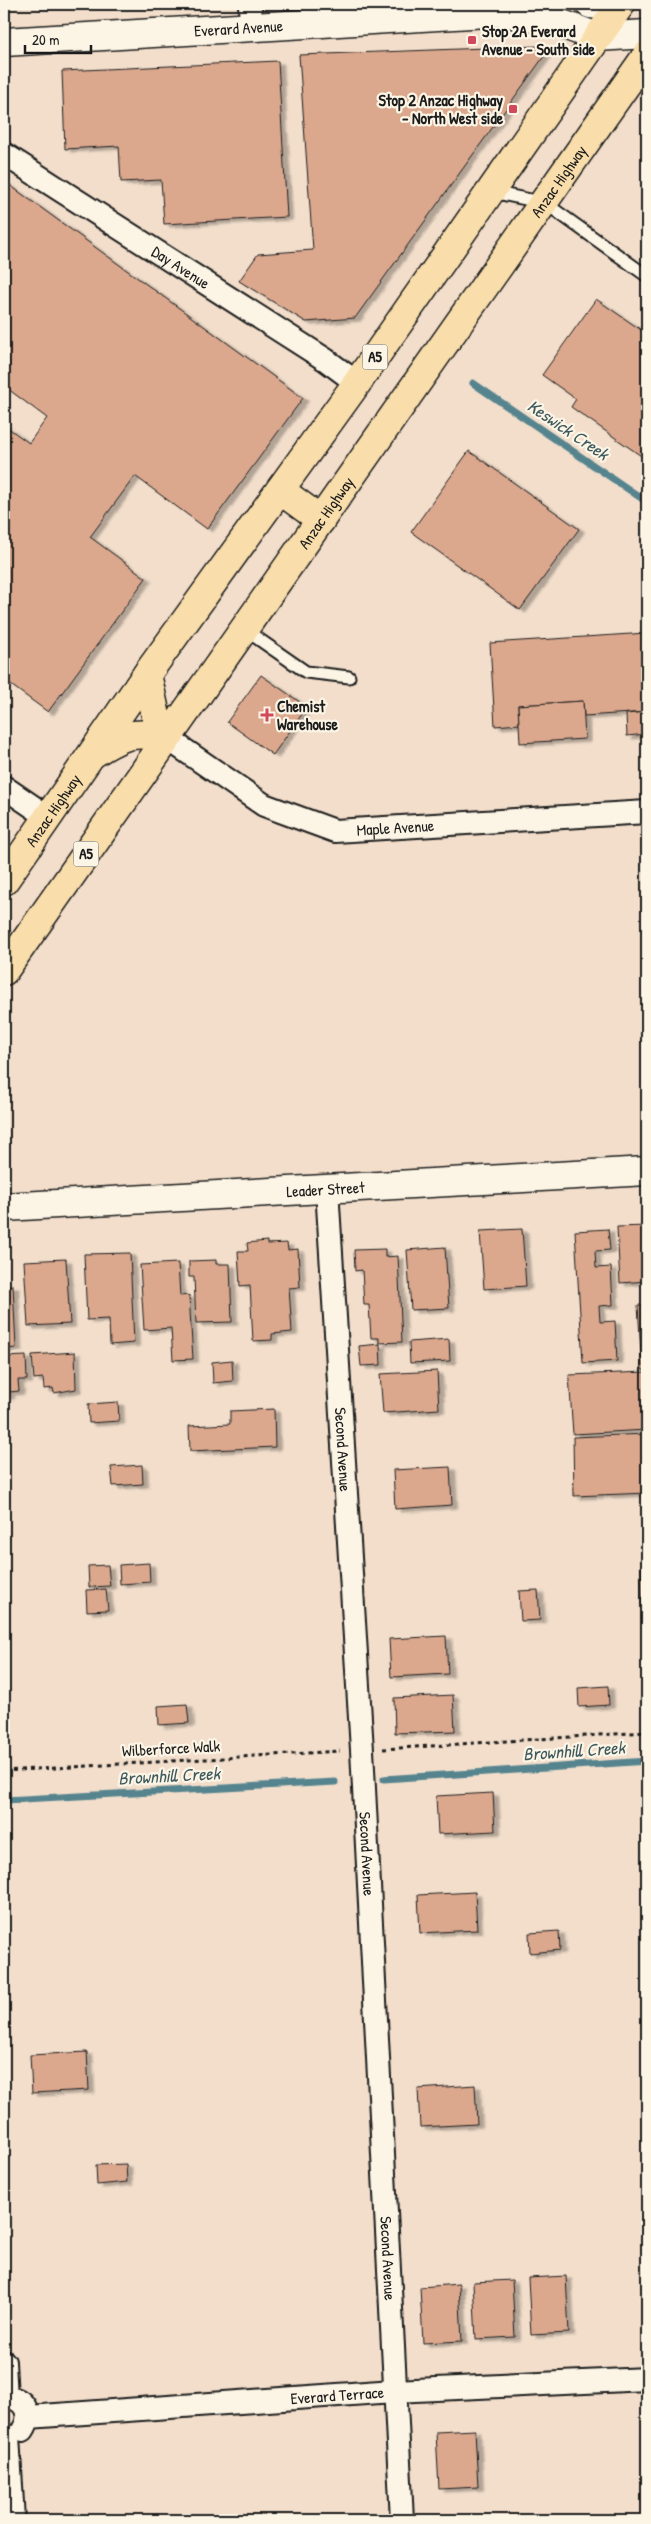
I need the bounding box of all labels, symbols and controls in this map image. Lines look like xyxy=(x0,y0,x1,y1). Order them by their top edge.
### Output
street label: Everard Avenue xyxy=(193,14,284,42)
place label: Stop 2A Everard Avenue - South side xyxy=(482,20,595,60)
scale bar xyxy=(25,22,91,54)
text: 20 m xyxy=(32,29,59,50)
marker: Stop 2A Everard Avenue - South side xyxy=(466,34,478,46)
place label: Stop 2 Anzac Highway - North West side xyxy=(379,89,504,129)
marker: Stop 2 Anzac Highway - North West side xyxy=(507,103,519,115)
street label: Anzac Highway xyxy=(525,140,592,222)
street label: Day Avenue xyxy=(148,240,215,294)
road number: A5 xyxy=(362,344,388,370)
water label: Keswick Creek xyxy=(523,393,615,467)
street label: Anzac Highway xyxy=(293,472,359,553)
place label: Chemist Warehouse xyxy=(277,695,338,735)
marker: Chemist Warehouse xyxy=(261,709,273,721)
street label: Anzac Highway xyxy=(20,769,86,851)
street label: Maple Avenue xyxy=(356,814,435,841)
road number: A5 xyxy=(74,842,98,866)
street label: Leader Street xyxy=(286,1176,366,1202)
street label: Second Avenue xyxy=(330,1407,357,1493)
street label: Wilberforce Walk xyxy=(121,1734,221,1762)
water label: Brownhill Creek xyxy=(522,1734,627,1767)
water label: Brownhill Creek xyxy=(117,1760,222,1791)
street label: Second Avenue xyxy=(354,1811,381,1897)
street label: Second Avenue xyxy=(375,2216,402,2301)
street label: Everard Terrace xyxy=(290,2381,385,2409)

